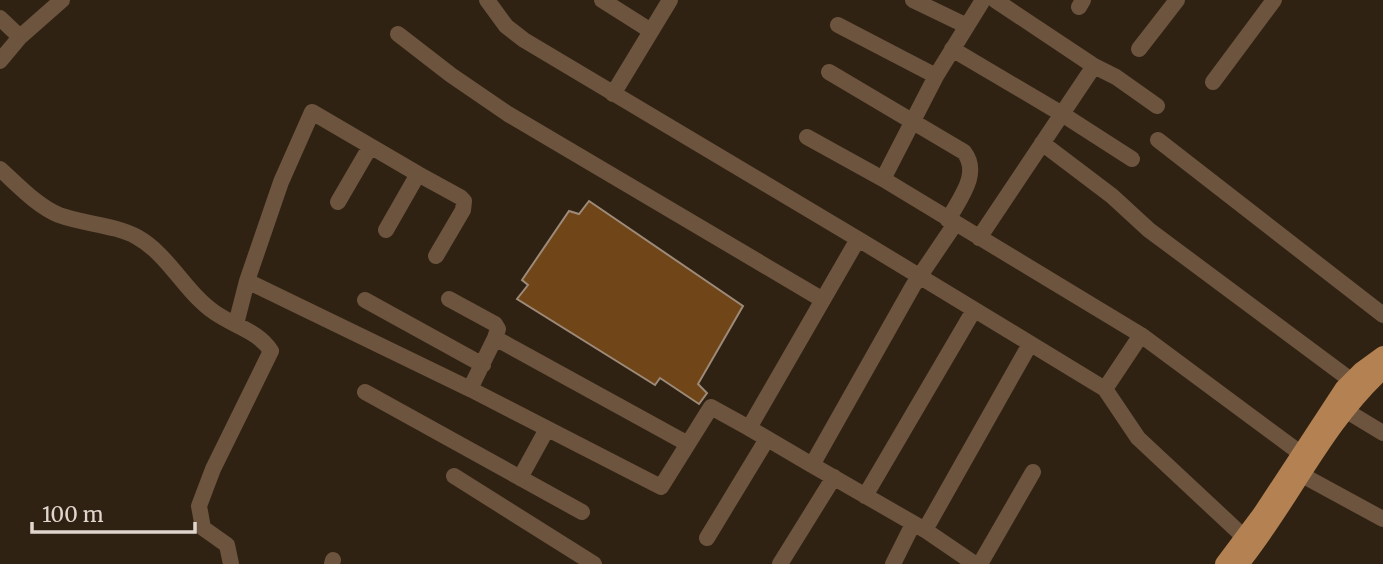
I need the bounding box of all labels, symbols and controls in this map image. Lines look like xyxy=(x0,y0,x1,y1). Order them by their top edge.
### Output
scale bar xyxy=(32,490,194,534)
text: 100 m xyxy=(42,501,104,528)

